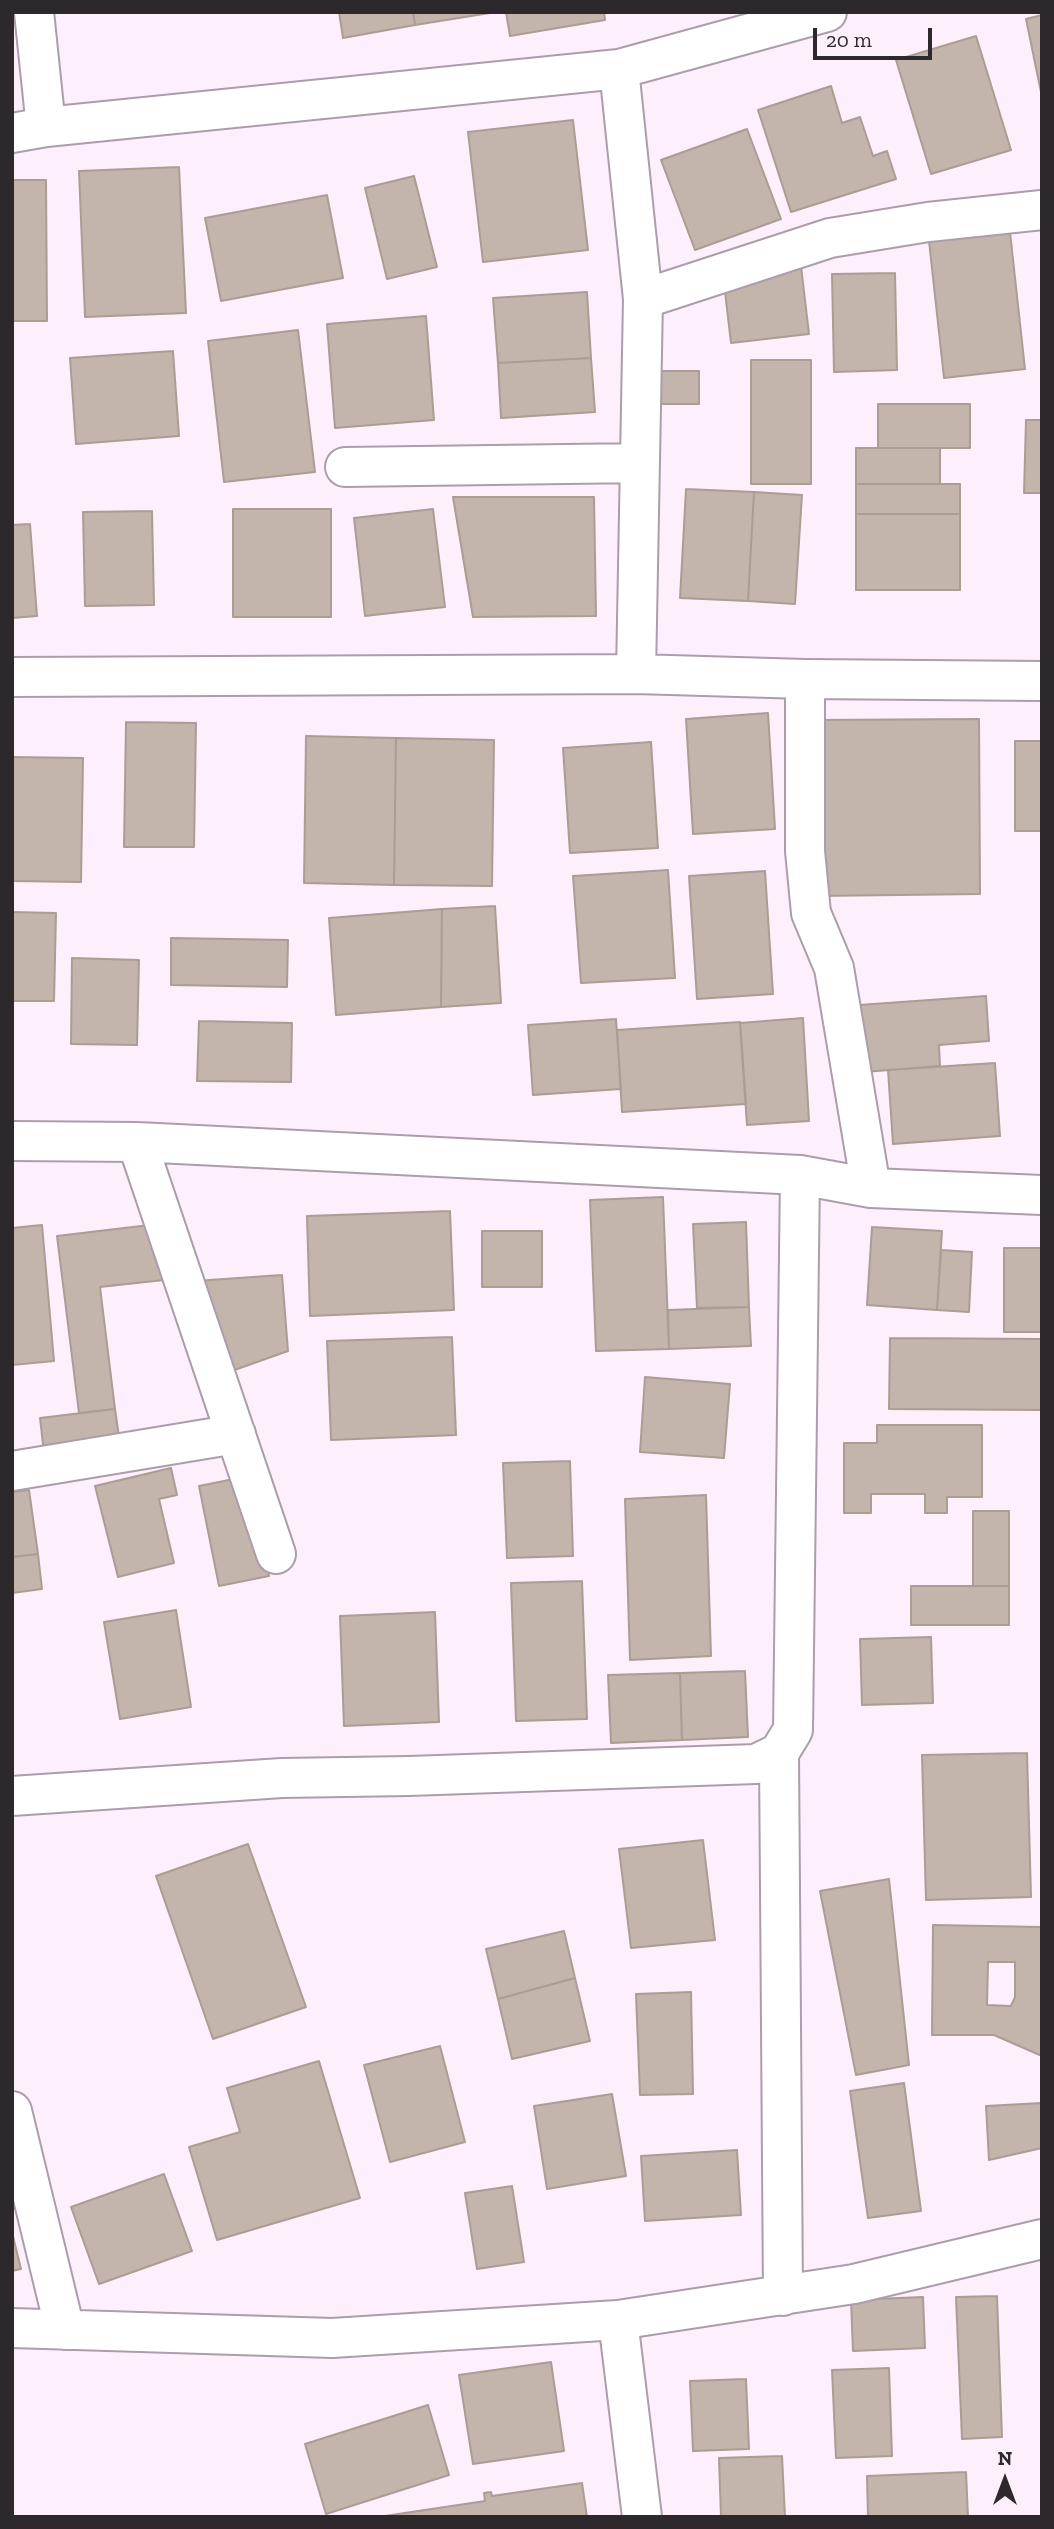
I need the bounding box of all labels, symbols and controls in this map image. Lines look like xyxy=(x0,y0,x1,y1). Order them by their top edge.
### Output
scale bar xyxy=(816,14,935,58)
text: 20 m xyxy=(826,27,872,52)
north arrow xyxy=(970,2445,1040,2515)
text: N xyxy=(998,2447,1012,2470)

